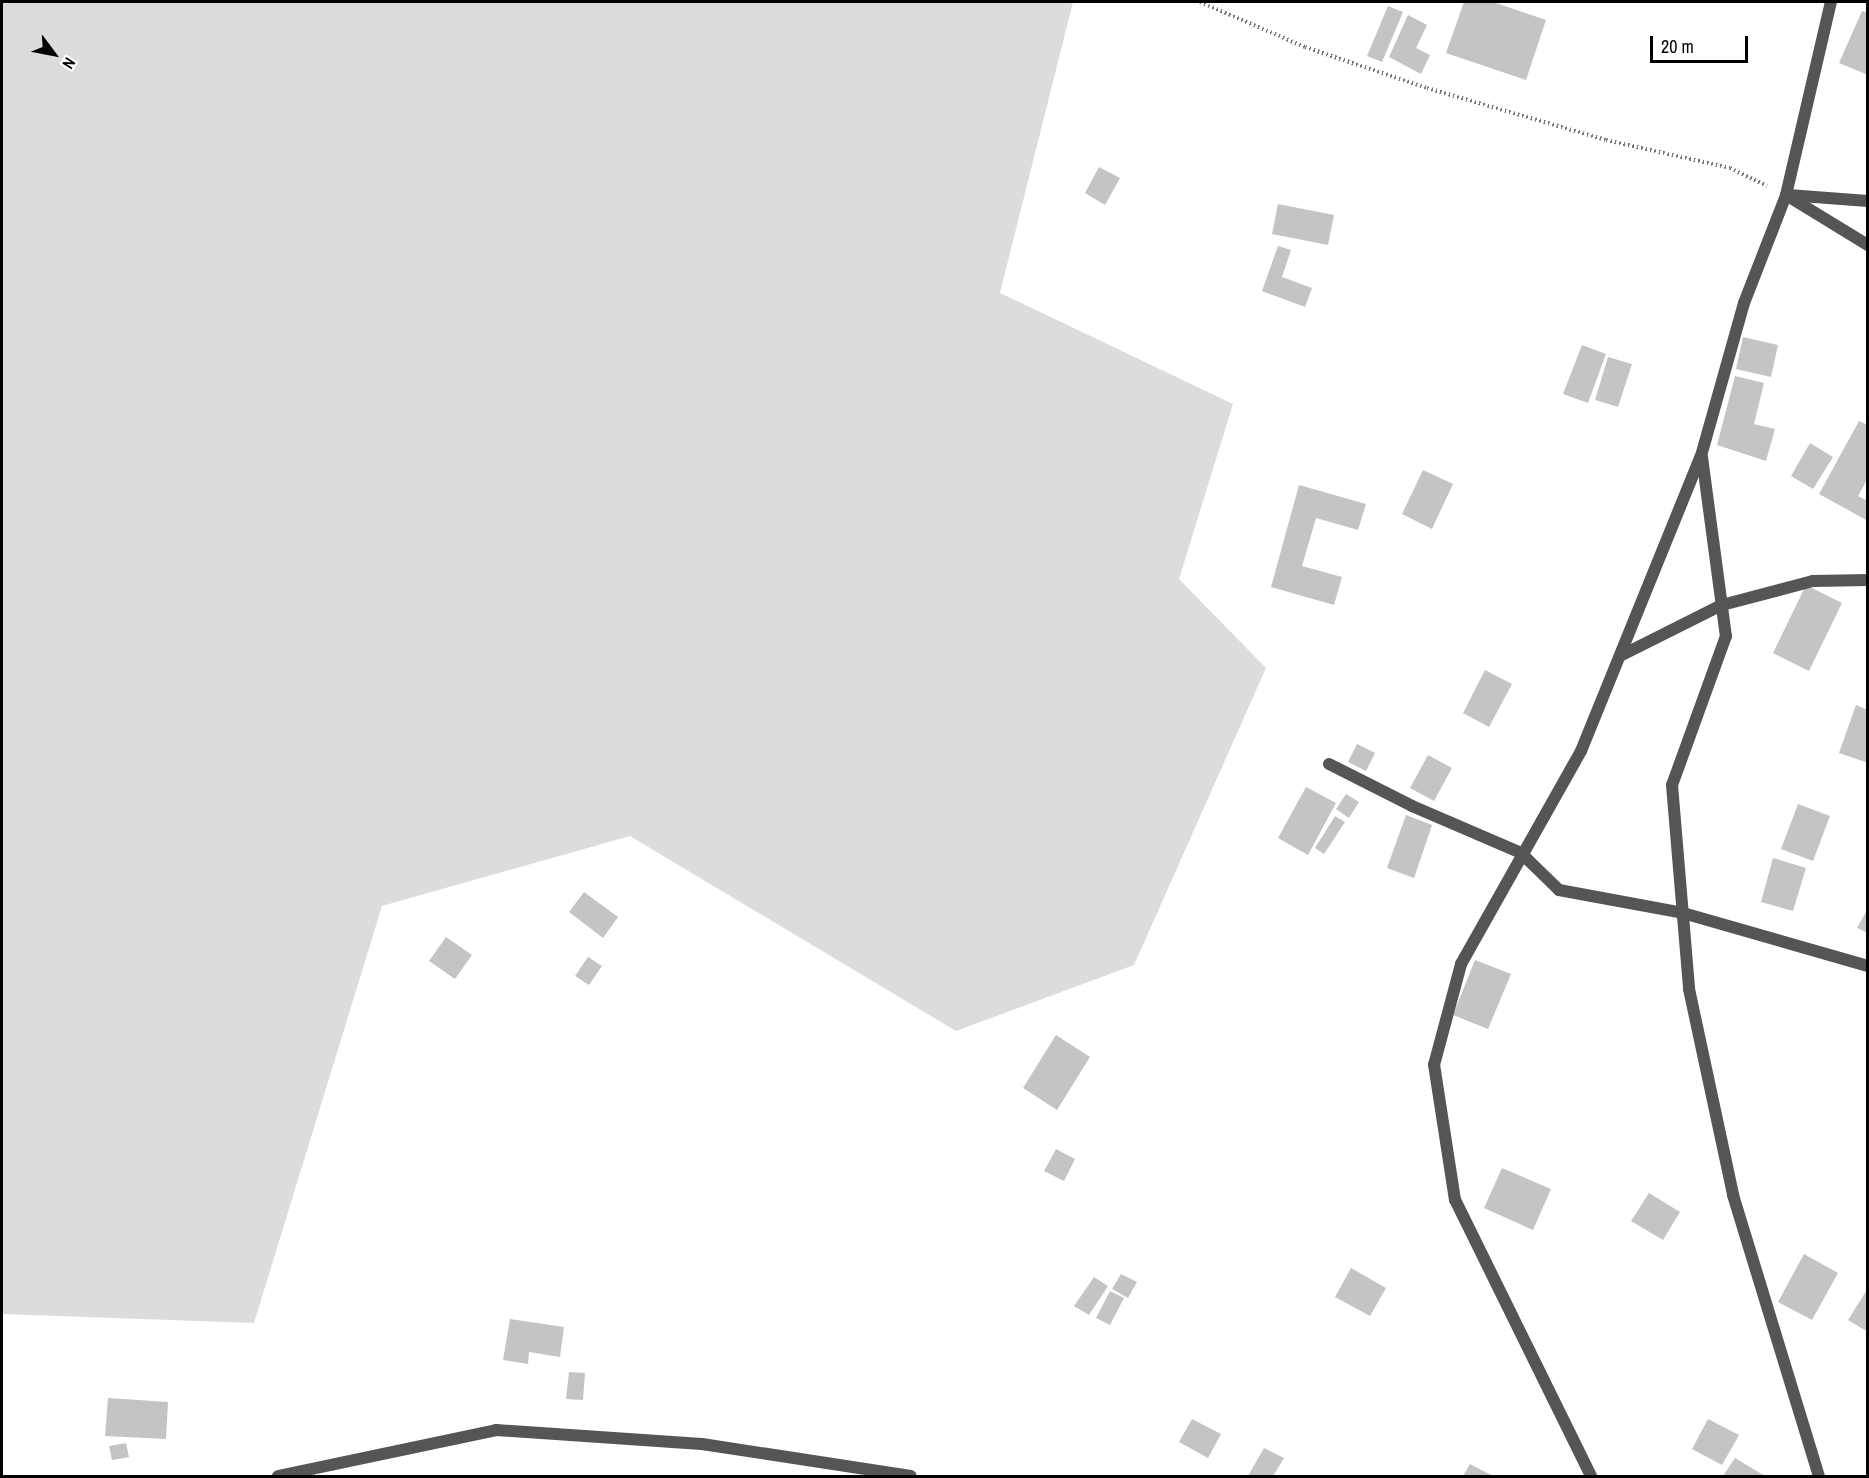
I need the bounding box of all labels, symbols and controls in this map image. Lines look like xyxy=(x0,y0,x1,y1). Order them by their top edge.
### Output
north arrow xyxy=(24,24,84,84)
scale bar xyxy=(1653,24,1750,62)
text: 20 m xyxy=(1661,34,1694,59)
text: N xyxy=(57,54,81,73)

